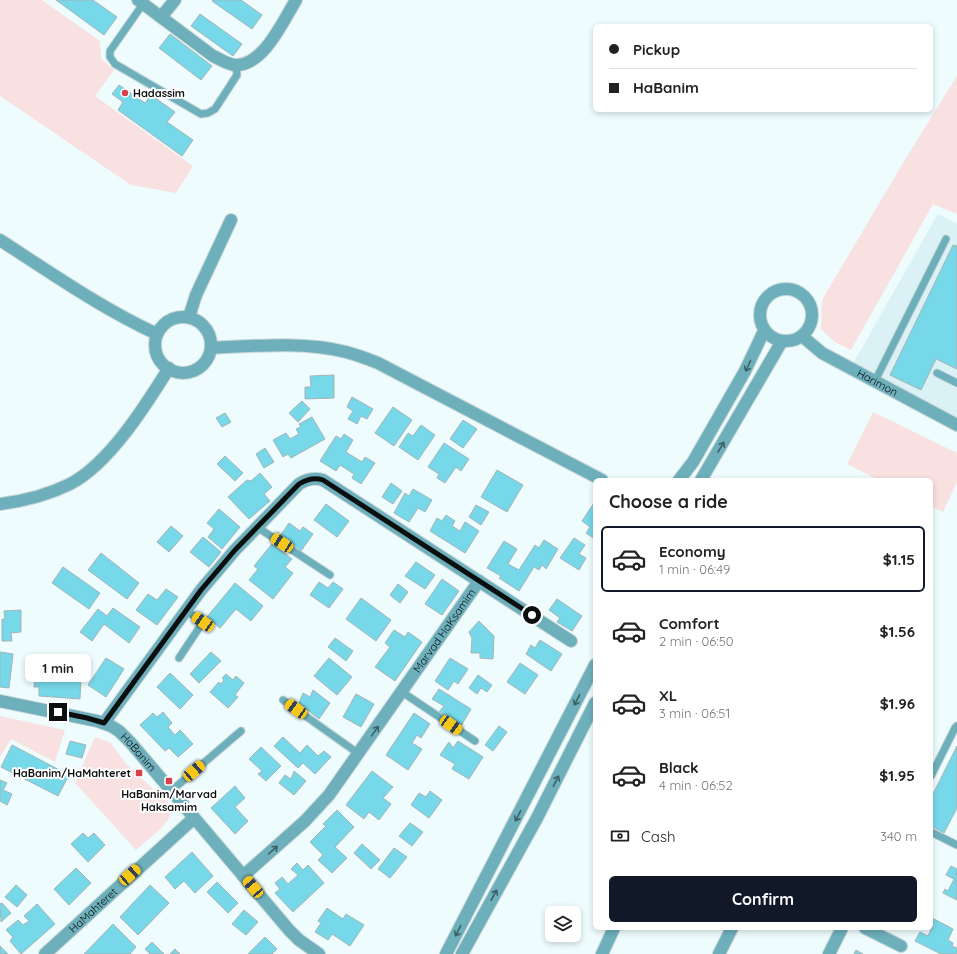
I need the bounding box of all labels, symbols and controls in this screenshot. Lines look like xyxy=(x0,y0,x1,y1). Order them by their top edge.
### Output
text: Pickup xyxy=(633,40,680,59)
text: HaBanim xyxy=(633,78,699,97)
place label: Hadassim xyxy=(133,86,185,100)
marker: Hadassim xyxy=(120,88,130,98)
one-way arrow xyxy=(744,360,751,372)
street label: Harimon xyxy=(855,366,900,399)
one-way arrow xyxy=(717,442,725,453)
text: Choose a ride xyxy=(609,490,728,513)
car xyxy=(269,531,295,555)
icon: car xyxy=(611,541,647,577)
text: Economy xyxy=(659,542,726,561)
text: $1.15 xyxy=(883,550,915,569)
text: 1 min · 06:49 xyxy=(659,561,730,577)
street label: Marvad HaKsamim xyxy=(410,586,478,675)
route start xyxy=(523,606,541,624)
car xyxy=(190,610,216,634)
icon: car xyxy=(611,613,647,649)
text: Comfort xyxy=(659,614,720,633)
text: $1.56 xyxy=(880,622,915,641)
text: 2 min · 06:50 xyxy=(659,633,734,649)
callout: 1 min xyxy=(25,654,91,682)
text: 1 min xyxy=(42,660,74,676)
icon: car xyxy=(611,685,647,721)
text: XL xyxy=(659,686,677,705)
one-way arrow xyxy=(573,694,580,706)
text: $1.96 xyxy=(880,694,915,713)
car xyxy=(283,697,309,721)
route end xyxy=(49,703,67,721)
text: 3 min · 06:51 xyxy=(659,705,730,721)
car xyxy=(438,713,464,737)
one-way arrow xyxy=(371,725,379,736)
street label: HaBanim xyxy=(118,730,159,774)
icon: car xyxy=(611,757,647,793)
text: Black xyxy=(659,758,699,777)
car xyxy=(181,759,207,783)
place label: HaBanim/HaMahteret xyxy=(13,766,131,780)
text: $1.95 xyxy=(879,766,915,785)
marker: HaBanim/HaMahteret xyxy=(134,768,144,778)
one-way arrow xyxy=(553,775,560,787)
marker: HaBanim/Marvad Haksamim xyxy=(164,776,174,786)
text: 4 min · 06:52 xyxy=(659,777,733,793)
place label: HaBanim/Marvad Haksamim xyxy=(121,787,217,814)
one-way arrow xyxy=(513,809,521,821)
icon: cash xyxy=(609,825,631,847)
text: Cash xyxy=(641,827,675,846)
text: 340 m xyxy=(880,828,917,844)
one-way arrow xyxy=(267,846,277,855)
car xyxy=(117,863,143,887)
car xyxy=(241,874,265,900)
button: Confirm xyxy=(609,876,917,922)
street label: HaMahteret xyxy=(66,884,120,936)
one-way arrow xyxy=(491,889,499,901)
map controls xyxy=(545,906,581,942)
button: layers xyxy=(545,906,581,942)
one-way arrow xyxy=(454,925,461,937)

